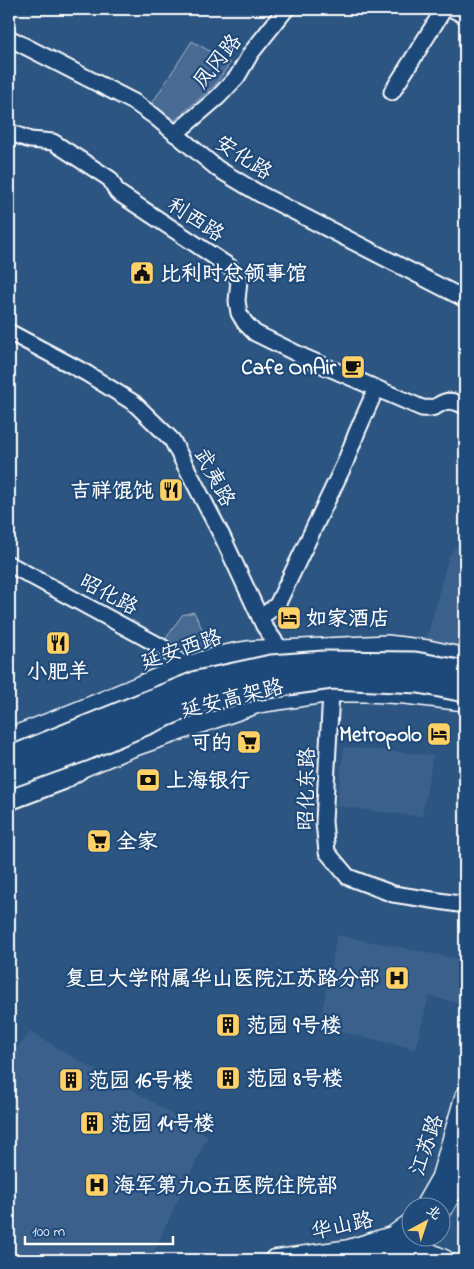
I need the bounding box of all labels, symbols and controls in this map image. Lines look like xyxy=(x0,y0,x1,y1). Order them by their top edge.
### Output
street label: 凤冈路 xyxy=(187,28,250,96)
street label: 安化路 xyxy=(208,129,277,188)
street label: 利西路 xyxy=(160,191,229,250)
public building icon: 比利时总领事馆 xyxy=(129,260,155,286)
place label: 比利时总领事馆 xyxy=(160,260,307,290)
place label: Cafe OnAir xyxy=(241,354,336,384)
cafe icon: Cafe OnAir xyxy=(340,354,366,380)
street label: 武夷路 xyxy=(185,443,241,513)
place label: 吉祥馄饨 xyxy=(70,477,154,507)
restaurant icon: 吉祥馄饨 xyxy=(158,477,184,503)
street label: 昭化路 xyxy=(73,568,143,624)
hotel icon: 如家酒店 xyxy=(276,605,302,631)
place label: 如家酒店 xyxy=(306,605,390,635)
street label: 延安西路 xyxy=(137,623,226,679)
restaurant icon: 小肥羊 xyxy=(45,630,71,656)
place label: 小肥羊 xyxy=(27,658,90,688)
street label: 延安高架路 xyxy=(178,673,287,727)
place label: Metropolo xyxy=(339,721,422,751)
hotel icon: Metropolo xyxy=(426,721,452,747)
place label: 可的 xyxy=(190,729,232,759)
supermarket icon: 可的 xyxy=(236,729,262,755)
street label: 昭化东路 xyxy=(292,747,324,831)
bank icon: 上海银行 xyxy=(135,767,161,793)
place label: 上海银行 xyxy=(166,767,250,797)
supermarket icon: 全家 xyxy=(86,828,112,854)
place label: 全家 xyxy=(116,828,158,858)
place label: 复旦大学附属华山医院江苏路分部 xyxy=(65,965,380,995)
hospital icon: 复旦大学附属华山医院江苏路分部 xyxy=(384,965,410,991)
building icon: 范园 9号楼 xyxy=(215,1012,241,1038)
place label: 范园 9号楼 xyxy=(246,1012,342,1042)
building icon: 范园 8号楼 xyxy=(215,1065,241,1091)
place label: 范园 8号楼 xyxy=(246,1065,343,1095)
building icon: 范园 16号楼 xyxy=(58,1067,84,1093)
place label: 范园 16号楼 xyxy=(88,1067,193,1097)
building icon: 范园 14号楼 xyxy=(79,1110,105,1136)
place label: 范园 14号楼 xyxy=(110,1110,215,1140)
street label: 江苏路 xyxy=(403,1111,452,1180)
hospital icon: 海军第九O五医院住院部 xyxy=(84,1172,110,1198)
place label: 海军第九O五医院住院部 xyxy=(114,1172,338,1202)
north arrow xyxy=(402,1196,452,1246)
text: 北 xyxy=(421,1201,446,1226)
street label: 华山路 xyxy=(308,1206,376,1248)
scale bar xyxy=(25,1214,172,1246)
text: 100 m xyxy=(32,1221,65,1243)

